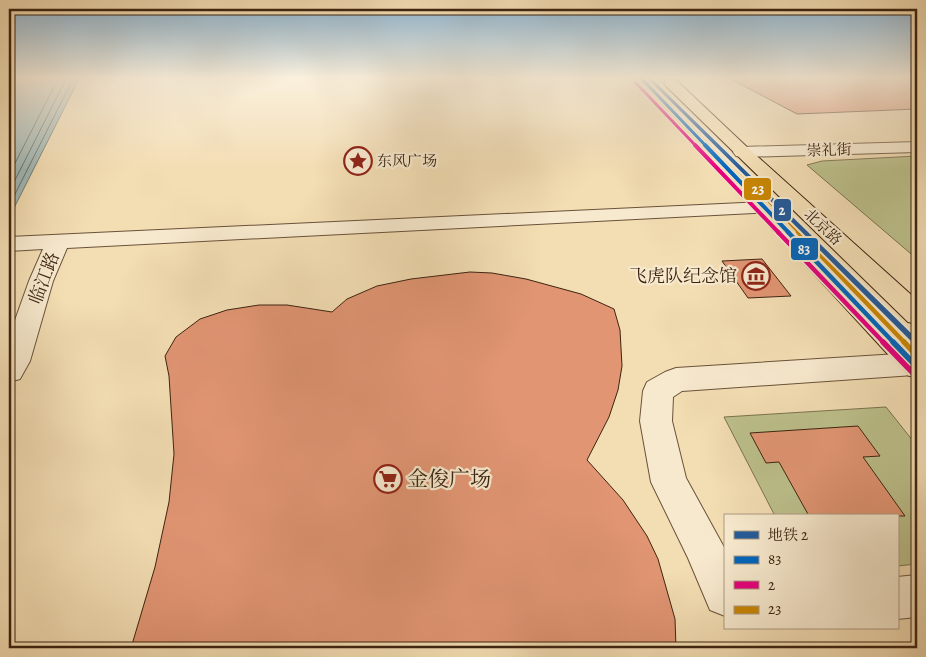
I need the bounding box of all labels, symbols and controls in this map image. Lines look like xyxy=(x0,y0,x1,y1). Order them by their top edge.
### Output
street label: 崇礼街 xyxy=(806,139,852,161)
place icon: 东风广场 xyxy=(343,146,373,176)
place label: 东风广场 xyxy=(377,151,437,171)
line badge: 23 xyxy=(743,177,772,201)
text: 23 xyxy=(752,180,764,199)
line badge: 2 xyxy=(773,198,792,222)
text: 2 xyxy=(779,201,786,220)
street label: 北京路 xyxy=(800,204,846,250)
line badge: 83 xyxy=(790,237,819,261)
text: 83 xyxy=(798,240,810,259)
street label: 临江路 xyxy=(23,248,65,308)
museum icon: 飞虎队纪念馆 xyxy=(741,261,771,291)
place label: 飞虎队纪念馆 xyxy=(629,264,737,288)
supermarket icon: 金俊广场 xyxy=(373,464,403,494)
place label: 金俊广场 xyxy=(407,465,491,493)
legend xyxy=(724,514,898,630)
text: 地铁 2 xyxy=(768,525,808,545)
text: 83 xyxy=(768,549,782,569)
text: 2 xyxy=(768,575,775,595)
text: 23 xyxy=(768,599,781,619)

